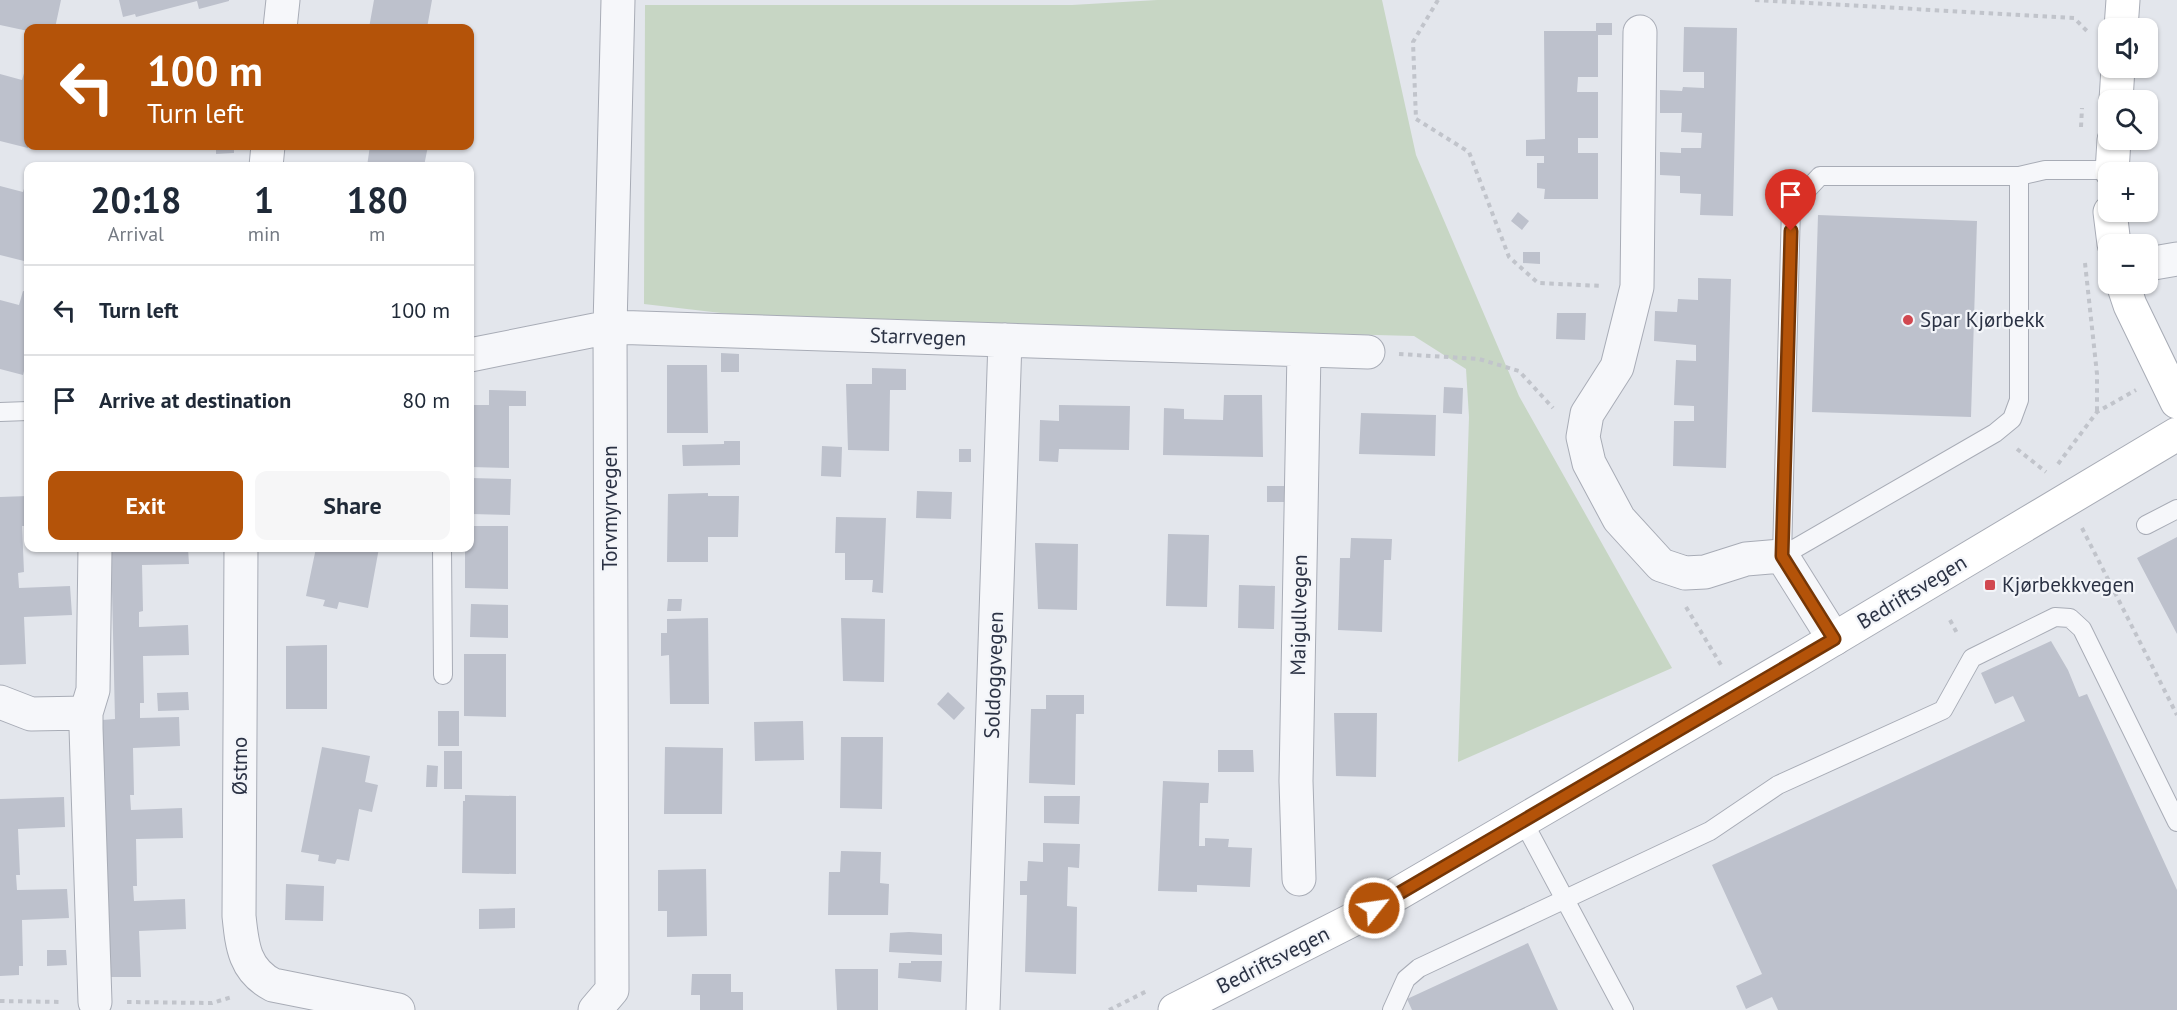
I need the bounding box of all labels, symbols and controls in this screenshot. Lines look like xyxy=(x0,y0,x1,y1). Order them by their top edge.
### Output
map controls xyxy=(2098,18,2158,294)
button: sound xyxy=(2098,18,2158,78)
text: 100 m xyxy=(147,43,263,98)
icon: left xyxy=(48,48,126,126)
button: search xyxy=(2098,90,2158,150)
text: Turn left xyxy=(147,96,244,130)
button: + xyxy=(2098,162,2158,222)
pin xyxy=(1765,169,1816,231)
text: 20:18 xyxy=(90,176,182,223)
text: 1 xyxy=(254,176,274,223)
text: 180 xyxy=(347,176,408,223)
icon: arrive xyxy=(1774,178,1807,211)
text: Arrival xyxy=(108,221,164,247)
text: min xyxy=(248,221,280,247)
text: m xyxy=(369,221,385,247)
button: − xyxy=(2098,234,2158,294)
icon: left xyxy=(48,294,81,327)
text: Turn left xyxy=(99,296,179,324)
text: 100 m xyxy=(390,296,450,324)
place label: Spar Kjørbekk xyxy=(1920,306,2045,333)
marker: Spar Kjørbekk xyxy=(1901,313,1915,327)
street label: Starrvegen xyxy=(869,321,967,352)
icon: arrive xyxy=(48,384,81,417)
text: Arrive at destination xyxy=(99,386,291,414)
text: 80 m xyxy=(402,386,450,414)
street label: Torvmyrvegen xyxy=(596,445,623,571)
button: Exit xyxy=(48,471,243,540)
button: Share xyxy=(255,471,450,540)
street label: Bedriftsvegen xyxy=(1852,548,1971,635)
street label: Maigullvegen xyxy=(1284,554,1313,676)
place label: Kjørbekkvegen xyxy=(2002,571,2135,598)
marker: Kjørbekkvegen xyxy=(1983,578,1997,592)
street label: Soldoggvegen xyxy=(978,611,1009,739)
street label: Østmo xyxy=(226,737,253,795)
position arrow xyxy=(1342,876,1406,940)
street label: Bedriftsvegen xyxy=(1212,920,1334,1000)

